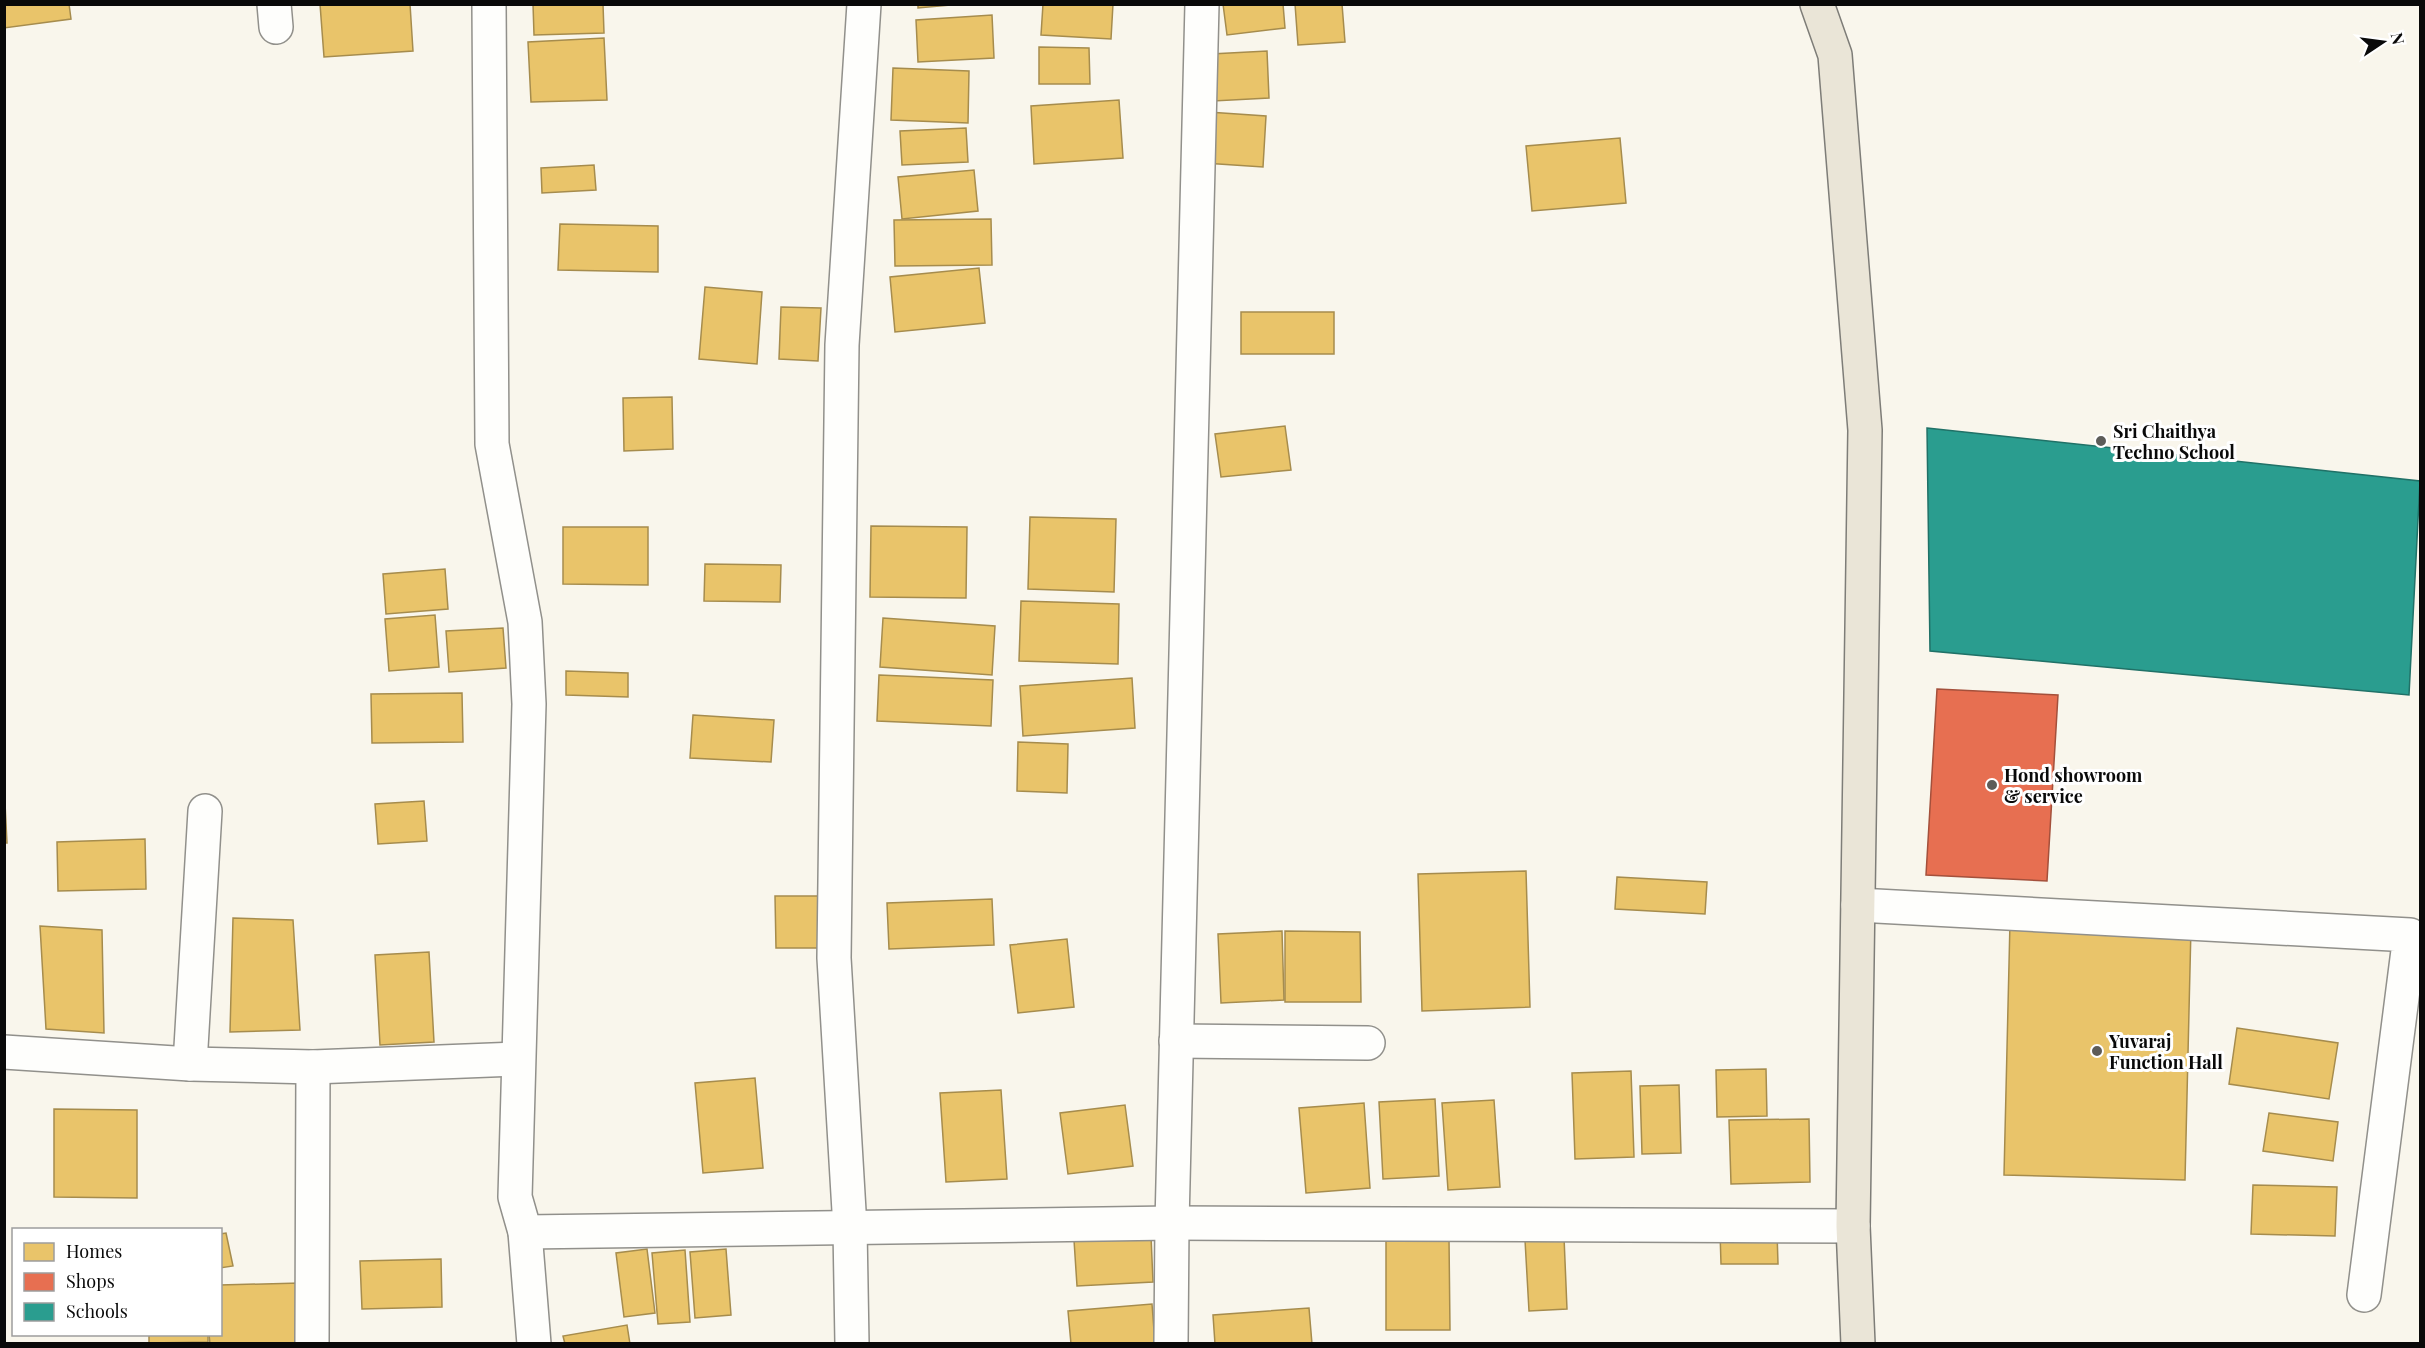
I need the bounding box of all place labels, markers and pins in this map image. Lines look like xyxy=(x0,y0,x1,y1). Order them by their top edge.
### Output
place label: Sri Chaithya Techno School xyxy=(2113,419,2235,464)
marker: Sri Chaithya Techno School xyxy=(2094,434,2108,448)
place label: Hond showroom & service xyxy=(2004,763,2143,808)
marker: Hond showroom & service xyxy=(1985,778,1999,792)
place label: Yuvaraj Function Hall xyxy=(2108,1029,2223,1074)
marker: Yuvaraj Function Hall xyxy=(2090,1044,2104,1058)

